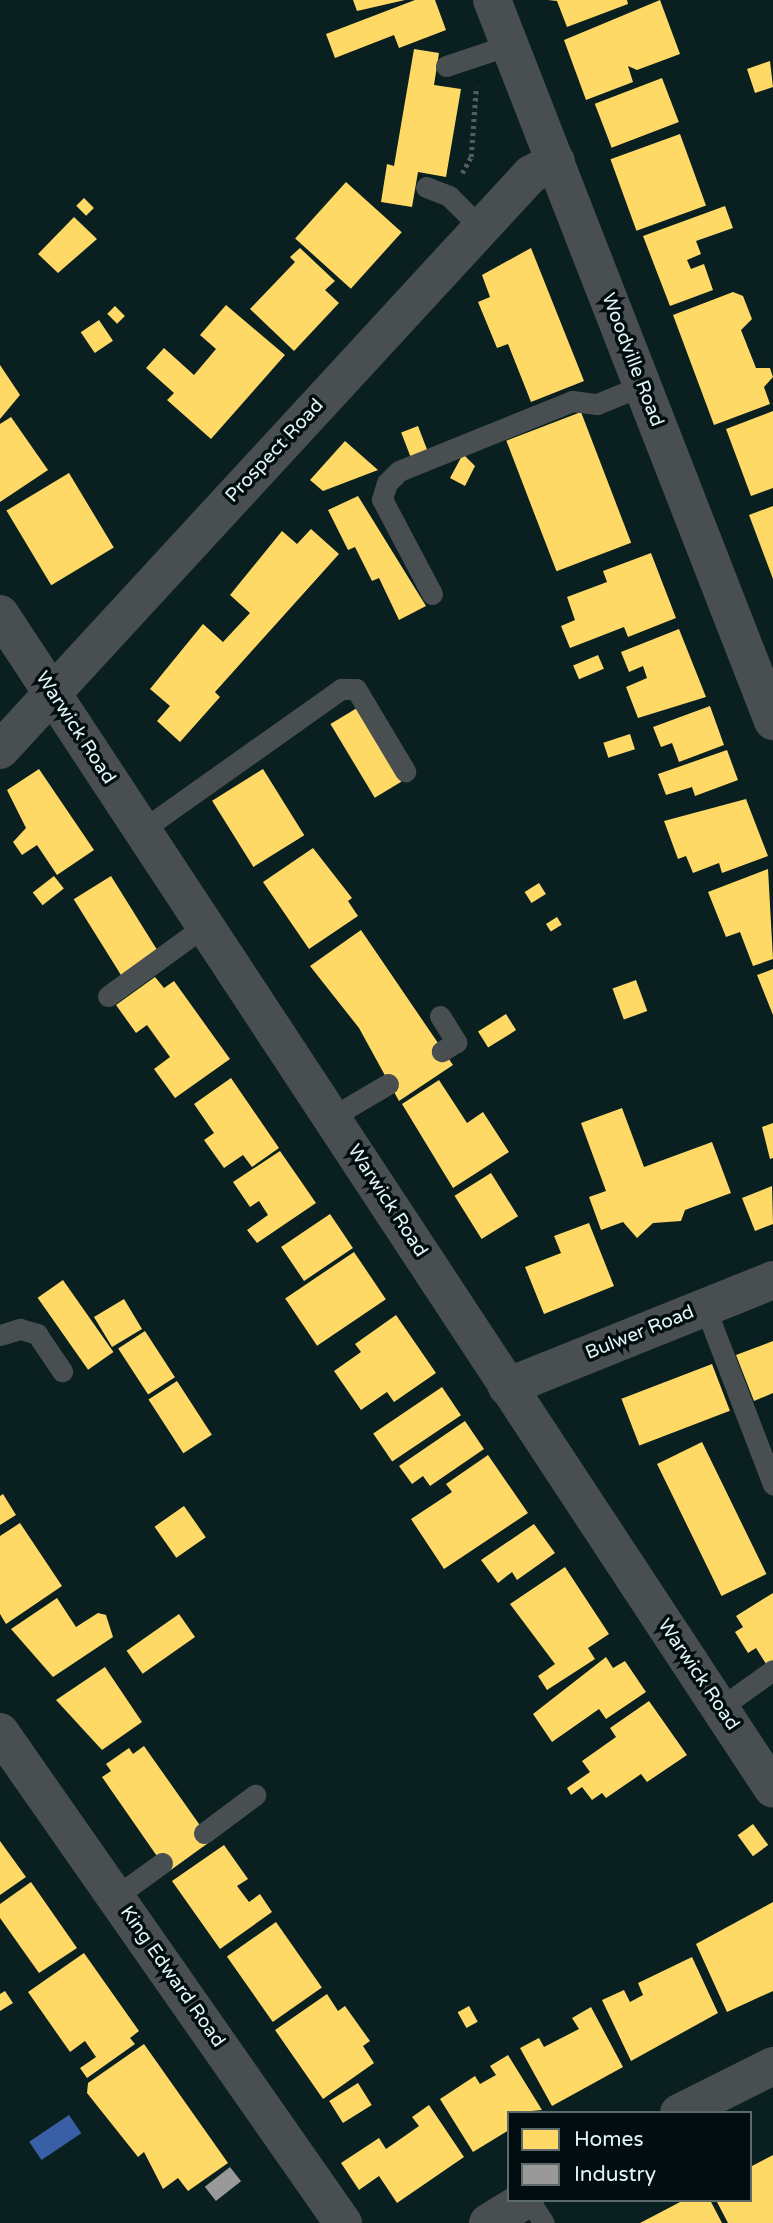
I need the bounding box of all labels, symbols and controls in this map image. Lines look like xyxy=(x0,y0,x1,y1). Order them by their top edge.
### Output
street label: Woodville Road xyxy=(596,290,668,430)
street label: Prospect Road xyxy=(221,395,329,507)
street label: Warwick Road xyxy=(30,668,120,788)
street label: Warwick Road xyxy=(342,1141,432,1261)
street label: Bulwer Road xyxy=(582,1301,698,1365)
street label: Warwick Road xyxy=(652,1615,744,1735)
street label: King Edward Road xyxy=(115,1902,229,2052)
legend xyxy=(507,2111,752,2202)
text: Homes xyxy=(574,2127,644,2152)
text: Industry xyxy=(574,2162,656,2187)

